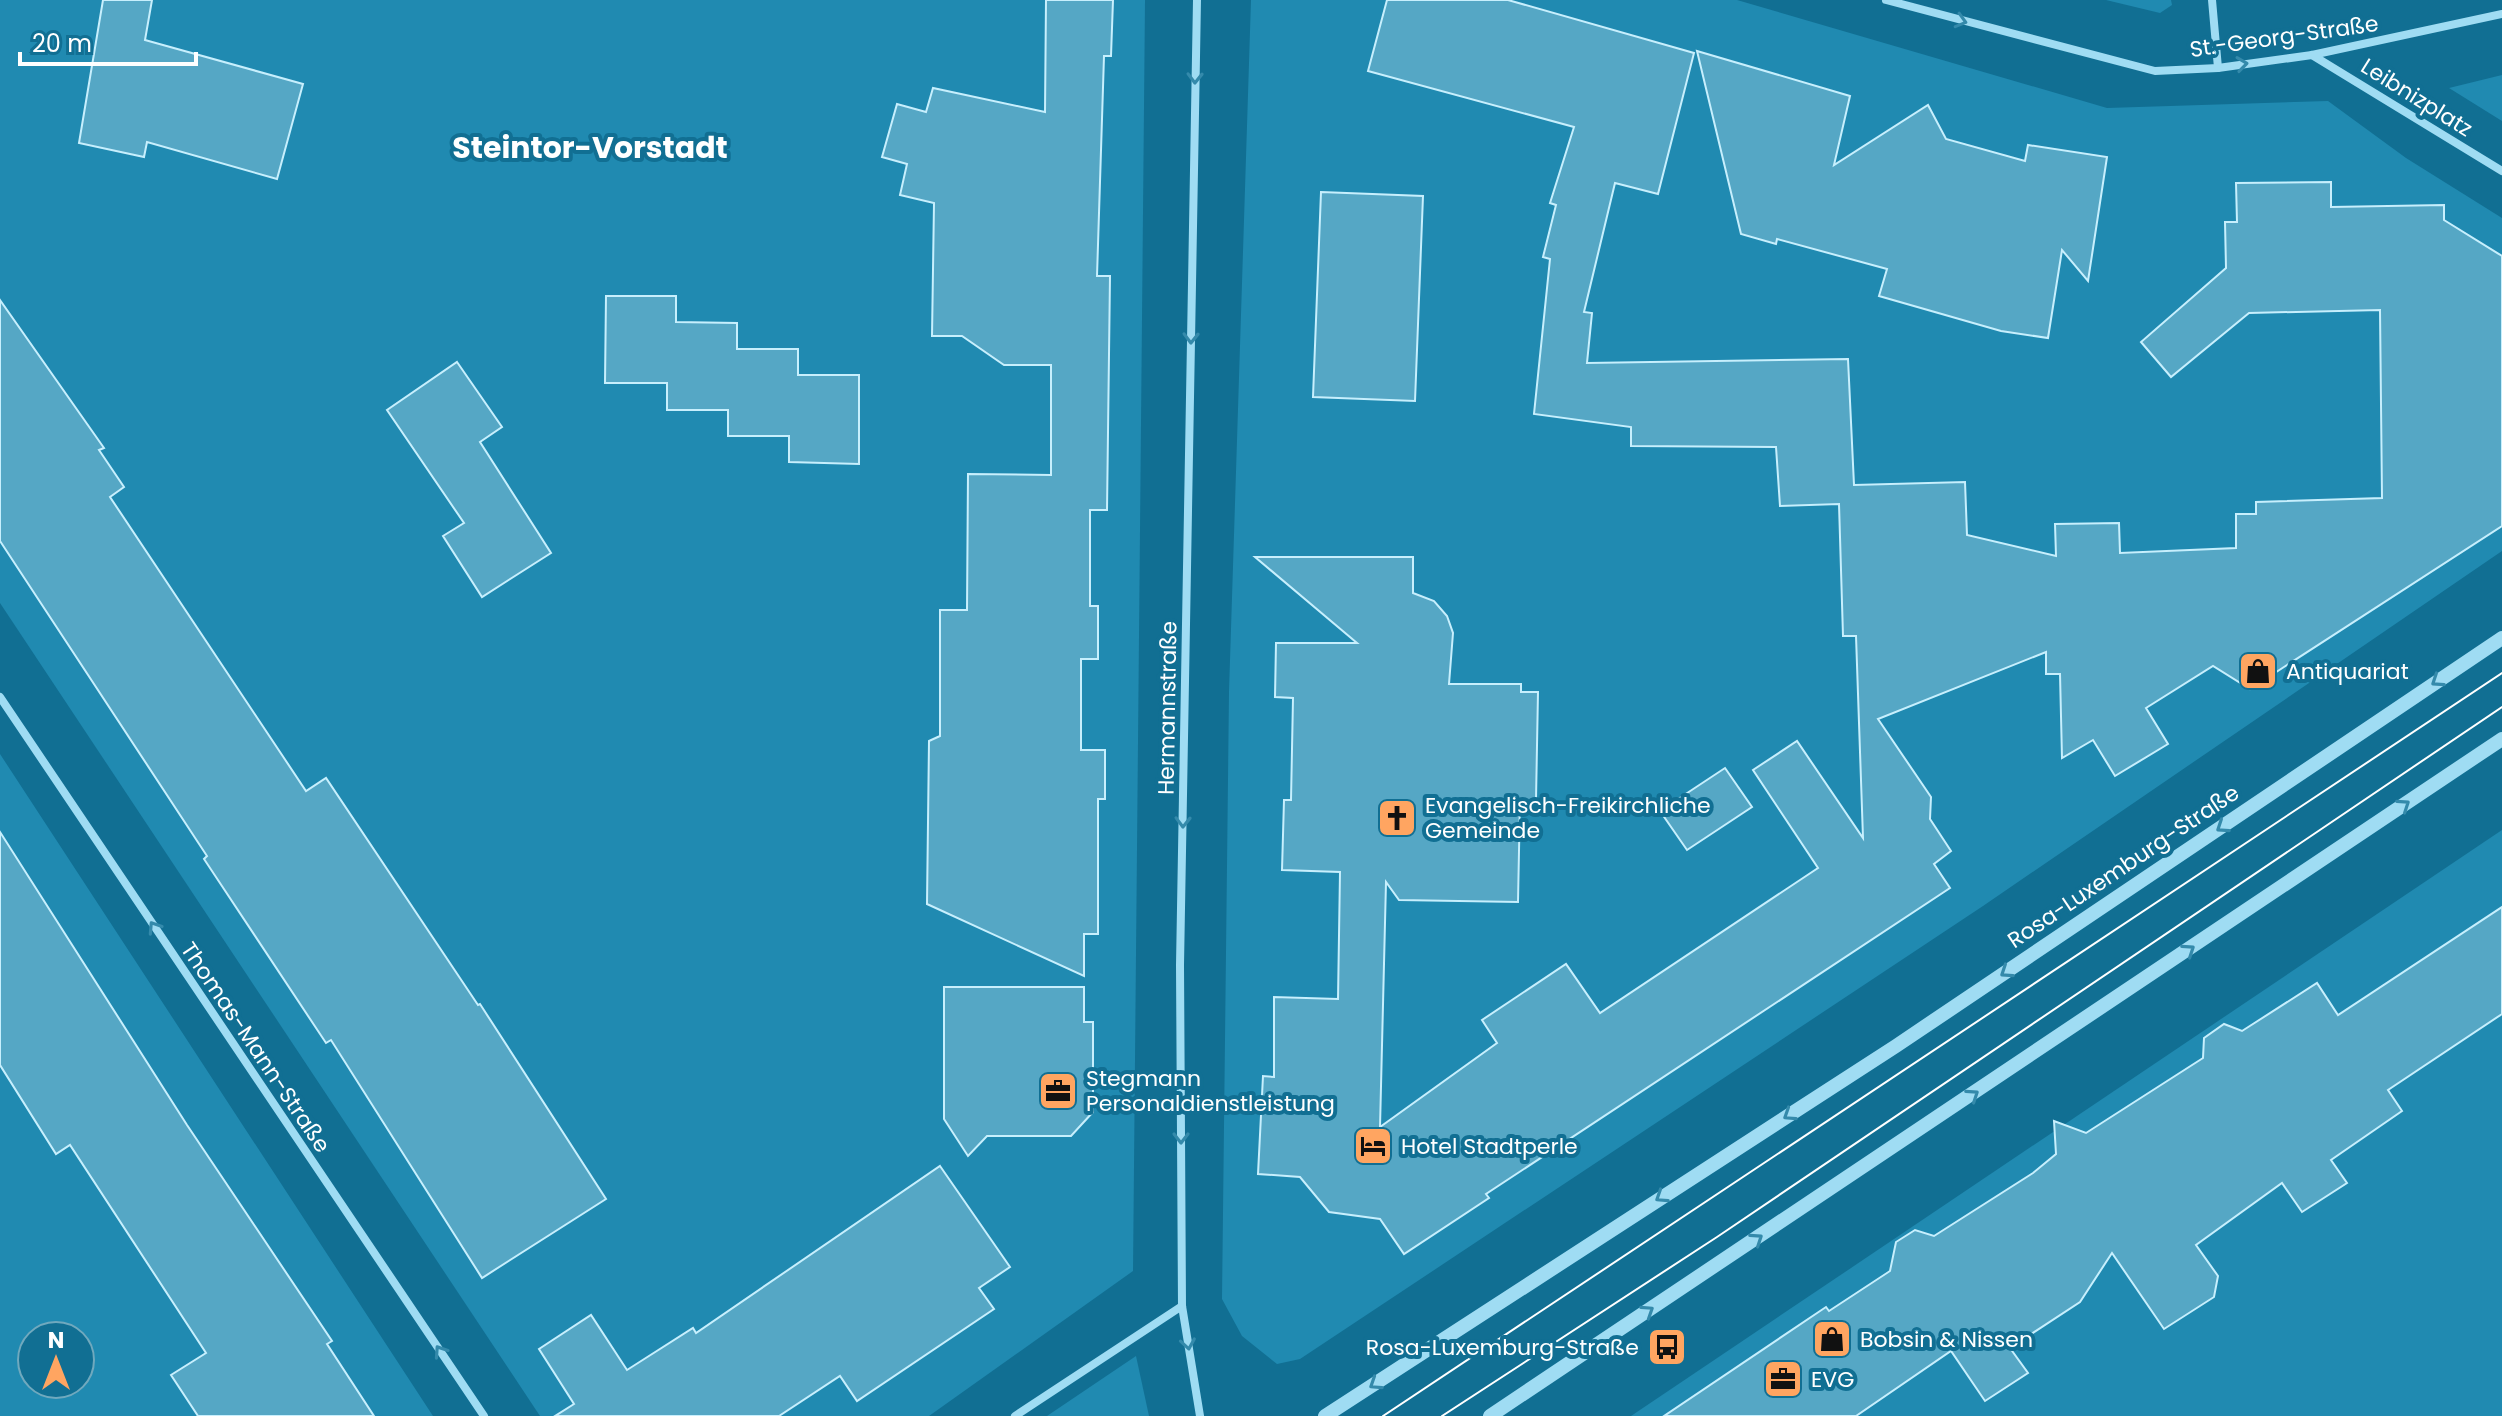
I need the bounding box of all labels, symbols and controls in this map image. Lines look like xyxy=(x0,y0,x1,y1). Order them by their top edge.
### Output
street label: St.-Georg-Straße xyxy=(2188,8,2380,65)
one-way arrow xyxy=(1953,12,1967,28)
scale bar xyxy=(20,16,196,66)
text: 20 m xyxy=(32,27,92,60)
street label: Leibnizplatz xyxy=(2355,51,2478,144)
one-way arrow xyxy=(2235,56,2249,73)
one-way arrow xyxy=(1187,72,1204,85)
district label: Steintor-Vorstadt xyxy=(452,126,728,169)
one-way arrow xyxy=(1182,332,1200,345)
street label: Hermannstraße xyxy=(1150,621,1185,795)
shop icon: Antiquariat xyxy=(2237,650,2279,692)
place label: Antiquariat xyxy=(2286,656,2409,687)
one-way arrow xyxy=(2432,672,2446,687)
street label: Rosa-Luxemburg-Straße xyxy=(2001,777,2245,956)
place label: Evangelisch-Freikirchliche Gemeinde xyxy=(1425,790,1711,846)
church icon: Evangelisch-Freikirchliche Gemeinde xyxy=(1376,797,1418,839)
one-way arrow xyxy=(2396,799,2410,814)
one-way arrow xyxy=(1174,816,1192,829)
one-way arrow xyxy=(2216,817,2230,832)
one-way arrow xyxy=(148,921,163,936)
street label: Thomas-Mann-Straße xyxy=(173,936,338,1159)
one-way arrow xyxy=(2180,945,2195,960)
one-way arrow xyxy=(2000,962,2014,977)
place label: Stegmann Personaldienstleistung xyxy=(1086,1063,1335,1119)
office icon: Stegmann Personaldienstleistung xyxy=(1037,1070,1079,1112)
one-way arrow xyxy=(1965,1090,1979,1105)
one-way arrow xyxy=(1783,1105,1797,1120)
hotel icon: Hotel Stadtperle xyxy=(1352,1125,1394,1167)
place label: Hotel Stadtperle xyxy=(1401,1131,1578,1162)
one-way arrow xyxy=(1172,1132,1190,1145)
one-way arrow xyxy=(1655,1188,1670,1203)
one-way arrow xyxy=(1748,1234,1763,1249)
one-way arrow xyxy=(1639,1305,1654,1320)
shop icon: Bobsin & Nissen xyxy=(1811,1318,1853,1360)
north arrow xyxy=(16,1320,96,1400)
place label: Bobsin & Nissen xyxy=(1860,1324,2033,1355)
text: N xyxy=(48,1325,64,1356)
bus stop icon: Rosa-Luxemburg-Straße xyxy=(1646,1326,1688,1368)
place label: Rosa-Luxemburg-Straße xyxy=(1366,1332,1639,1363)
one-way arrow xyxy=(1179,1337,1196,1351)
one-way arrow xyxy=(435,1346,450,1360)
office icon: EVG xyxy=(1762,1358,1804,1400)
place label: EVG xyxy=(1811,1364,1854,1395)
one-way arrow xyxy=(1369,1374,1383,1389)

